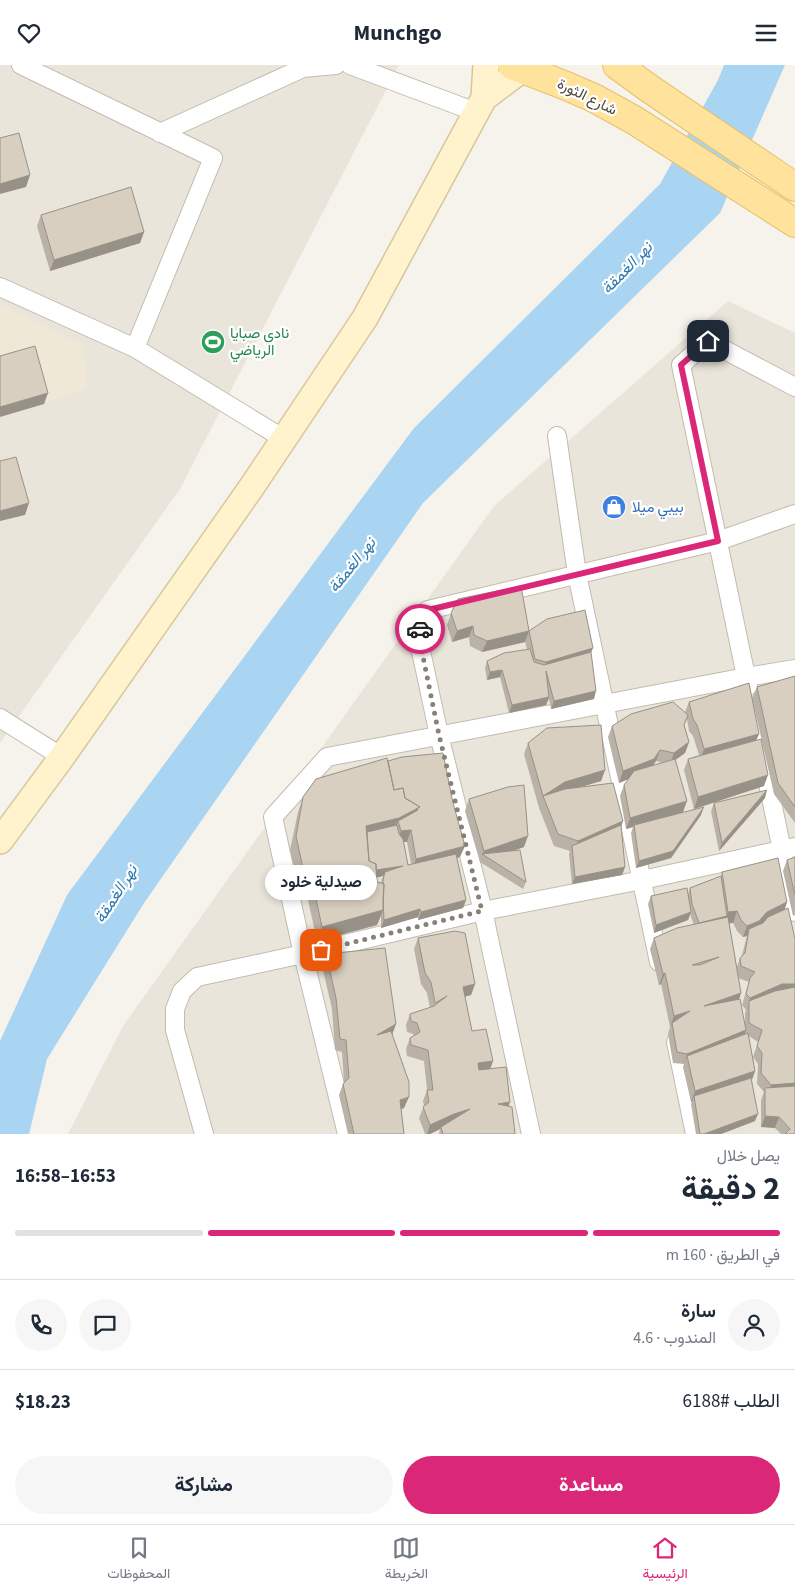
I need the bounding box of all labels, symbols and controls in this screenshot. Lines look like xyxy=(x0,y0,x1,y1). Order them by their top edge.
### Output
text: Munchgo xyxy=(353,17,442,49)
icon: heart xyxy=(15,19,43,47)
icon: menu xyxy=(752,19,780,47)
street label: شارع الثورة xyxy=(554,74,621,121)
water label: نهر الغمقة xyxy=(597,236,658,299)
pin xyxy=(687,320,729,362)
place label: نادي صبايا الرياضي xyxy=(230,323,289,363)
icon: home xyxy=(694,327,722,355)
sports icon: نادي صبايا الرياضي xyxy=(200,329,226,355)
shop icon: بيبي ميلا xyxy=(601,494,627,520)
place label: بيبي ميلا xyxy=(632,497,684,520)
water label: نهر الغمقة xyxy=(323,532,382,597)
courier xyxy=(395,604,445,654)
icon: car xyxy=(406,615,434,643)
water label: نهر الغمقة xyxy=(89,860,144,927)
callout: صيدلية خلود xyxy=(265,865,377,900)
text: صيدلية خلود xyxy=(280,871,362,893)
pin xyxy=(300,929,342,971)
icon: bag xyxy=(307,936,335,964)
text: يصل خلال xyxy=(717,1145,780,1167)
text: 16:53–16:58 xyxy=(15,1163,116,1190)
text: 2 دقيقة xyxy=(681,1166,780,1212)
text: في الطريق · 160 m xyxy=(666,1244,780,1266)
text: سارة xyxy=(681,1298,716,1325)
button: phone xyxy=(15,1299,67,1351)
button: chat xyxy=(79,1299,131,1351)
button: person xyxy=(728,1299,780,1351)
text: المندوب · 4.6 xyxy=(633,1327,716,1349)
text: الطلب #6188 xyxy=(683,1388,780,1415)
text: $18.23 xyxy=(15,1389,71,1416)
button: مشاركة xyxy=(15,1456,393,1514)
button: مساعدة xyxy=(403,1456,780,1514)
tab: المحفوظات xyxy=(107,1534,170,1586)
tab: الخريطة xyxy=(385,1534,428,1586)
tab: الرئيسية xyxy=(643,1534,688,1586)

